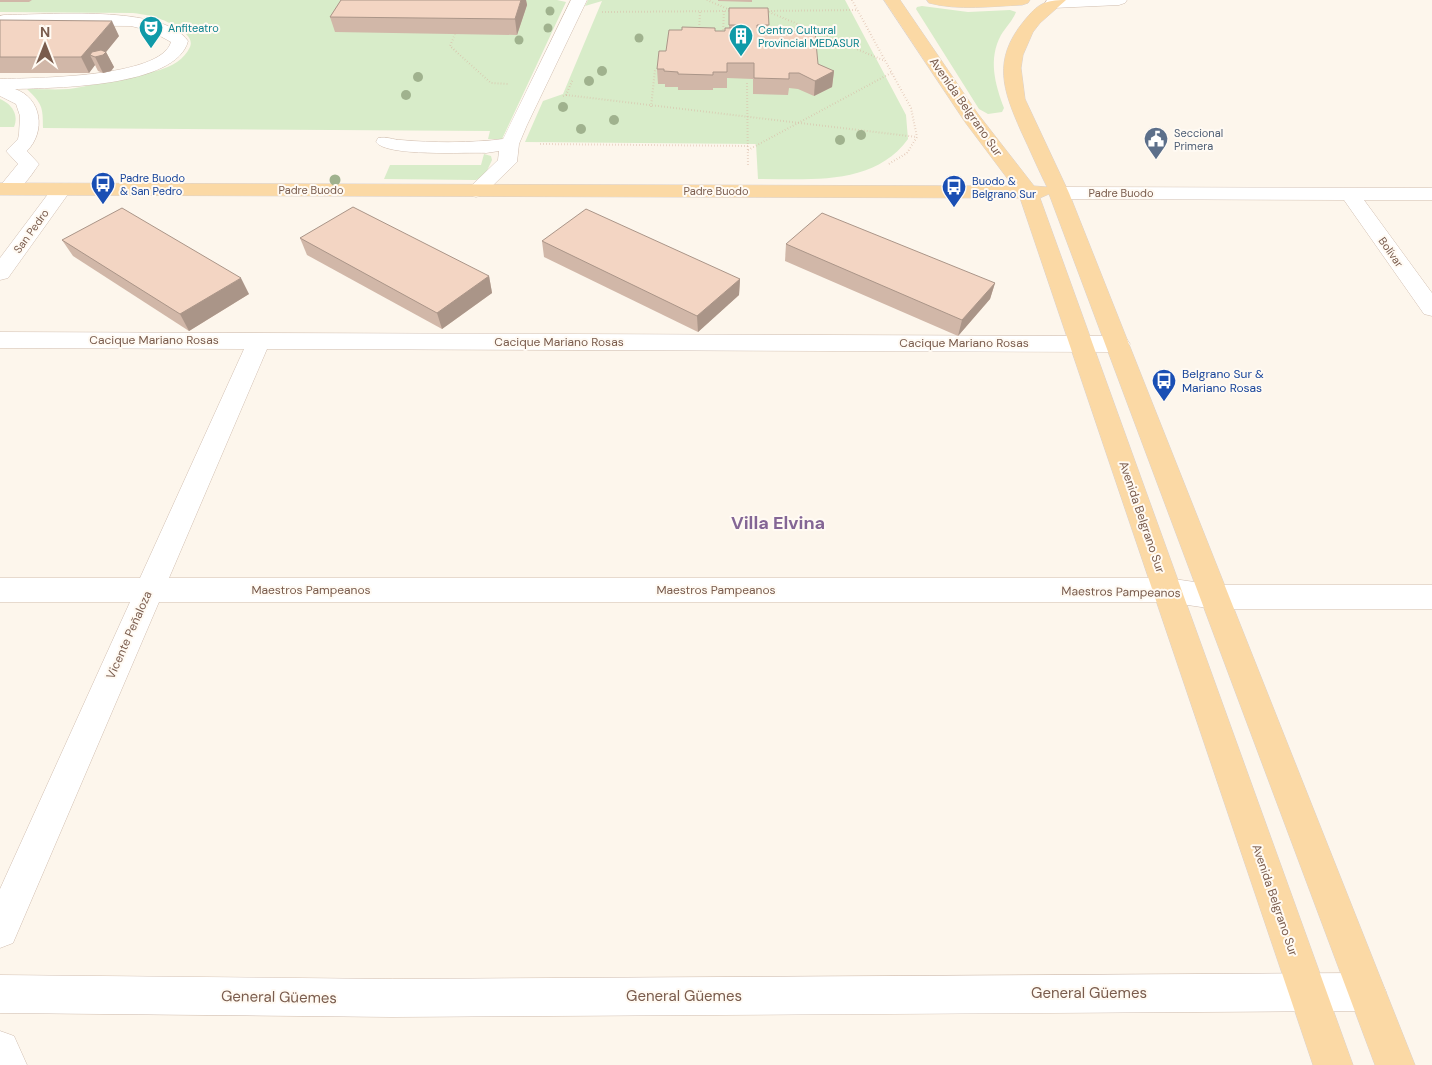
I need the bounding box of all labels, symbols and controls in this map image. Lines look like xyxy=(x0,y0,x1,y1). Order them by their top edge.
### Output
theatre icon: Anfiteatro xyxy=(138,15,164,49)
north arrow xyxy=(20,20,70,70)
place label: Anfiteatro xyxy=(168,21,219,35)
text: N xyxy=(40,23,50,41)
building icon: Centro Cultural Provincial MEDASUR xyxy=(728,23,754,57)
place label: Centro Cultural Provincial MEDASUR xyxy=(758,23,859,50)
street label: Avenida Belgrano Sur xyxy=(926,54,1006,160)
public building icon: Seccional Primera xyxy=(1143,126,1169,160)
place label: Seccional Primera xyxy=(1174,126,1223,153)
bus stop icon: Padre Buodo & San Pedro xyxy=(90,171,116,205)
place label: Padre Buodo & San Pedro xyxy=(120,171,185,198)
bus stop icon: Buodo & Belgrano Sur xyxy=(941,174,967,208)
place label: Buodo & Belgrano Sur xyxy=(972,174,1036,201)
street label: Padre Buodo xyxy=(279,183,343,197)
street label: Padre Buodo xyxy=(684,184,748,198)
street label: Padre Buodo xyxy=(1089,186,1153,200)
street label: San Pedro xyxy=(10,206,52,256)
street label: Bolívar xyxy=(1376,234,1406,270)
street label: Cacique Mariano Rosas xyxy=(89,332,219,348)
street label: Cacique Mariano Rosas xyxy=(494,334,624,350)
street label: Cacique Mariano Rosas xyxy=(899,335,1029,351)
place label: Belgrano Sur & Mariano Rosas xyxy=(1182,366,1264,396)
bus stop icon: Belgrano Sur & Mariano Rosas xyxy=(1151,368,1177,402)
street label: Avenida Belgrano Sur xyxy=(1115,459,1169,575)
district label: Villa Elvina xyxy=(731,511,825,535)
street label: Maestros Pampeanos xyxy=(251,582,371,598)
street label: Maestros Pampeanos xyxy=(656,582,776,598)
street label: Maestros Pampeanos xyxy=(1061,583,1181,601)
street label: Vicente Peñaloza xyxy=(102,588,156,682)
street label: Avenida Belgrano Sur xyxy=(1248,842,1302,958)
street label: General Güemes xyxy=(1031,983,1147,1003)
street label: General Güemes xyxy=(221,986,337,1008)
street label: General Güemes xyxy=(626,986,742,1006)

